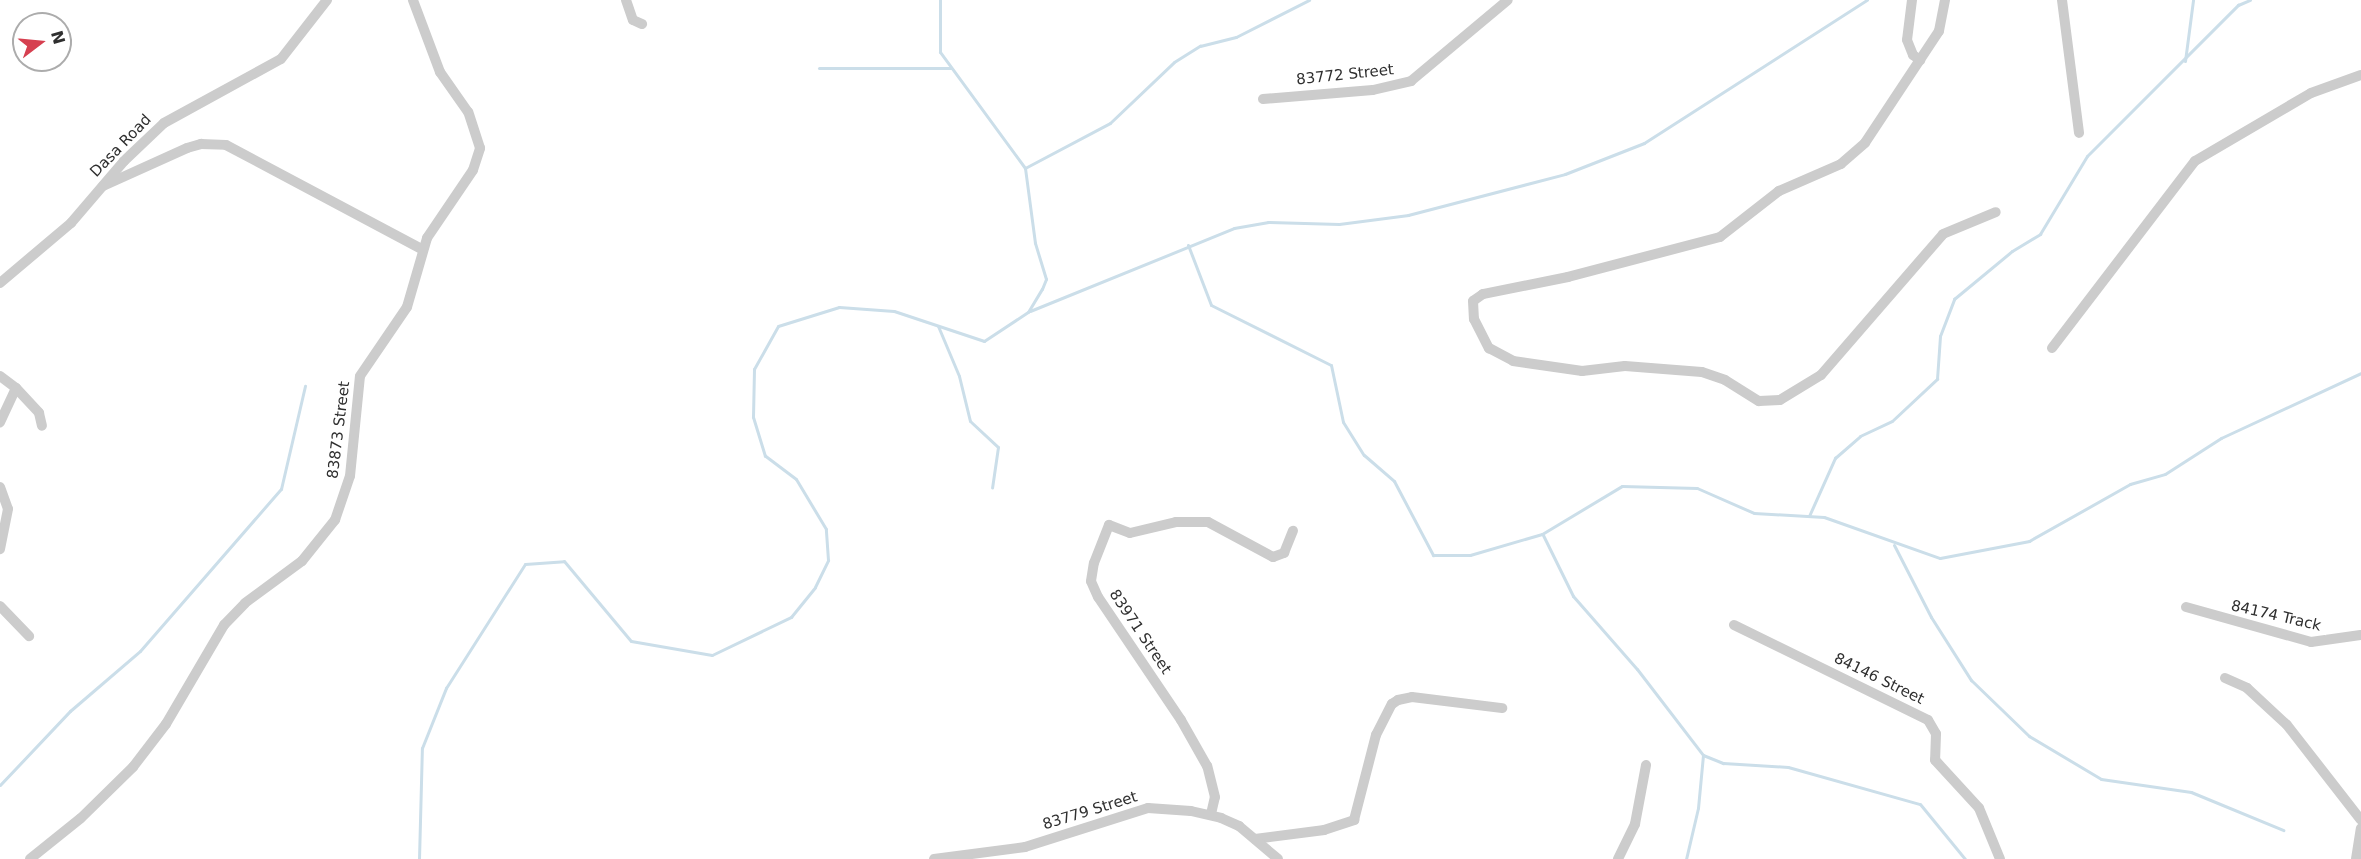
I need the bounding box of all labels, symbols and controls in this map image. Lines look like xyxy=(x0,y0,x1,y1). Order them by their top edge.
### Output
north arrow xyxy=(12,12,72,72)
text: N xyxy=(47,28,69,46)
street label: 83772 Street xyxy=(1295,61,1395,89)
street label: Dasa Road xyxy=(87,111,155,181)
street label: 83873 Street xyxy=(324,380,354,480)
street label: 83971 Street xyxy=(1105,586,1175,678)
street label: 84174 Track xyxy=(2229,597,2323,635)
street label: 84146 Street xyxy=(1831,649,1927,709)
street label: 83779 Street xyxy=(1040,788,1140,834)

